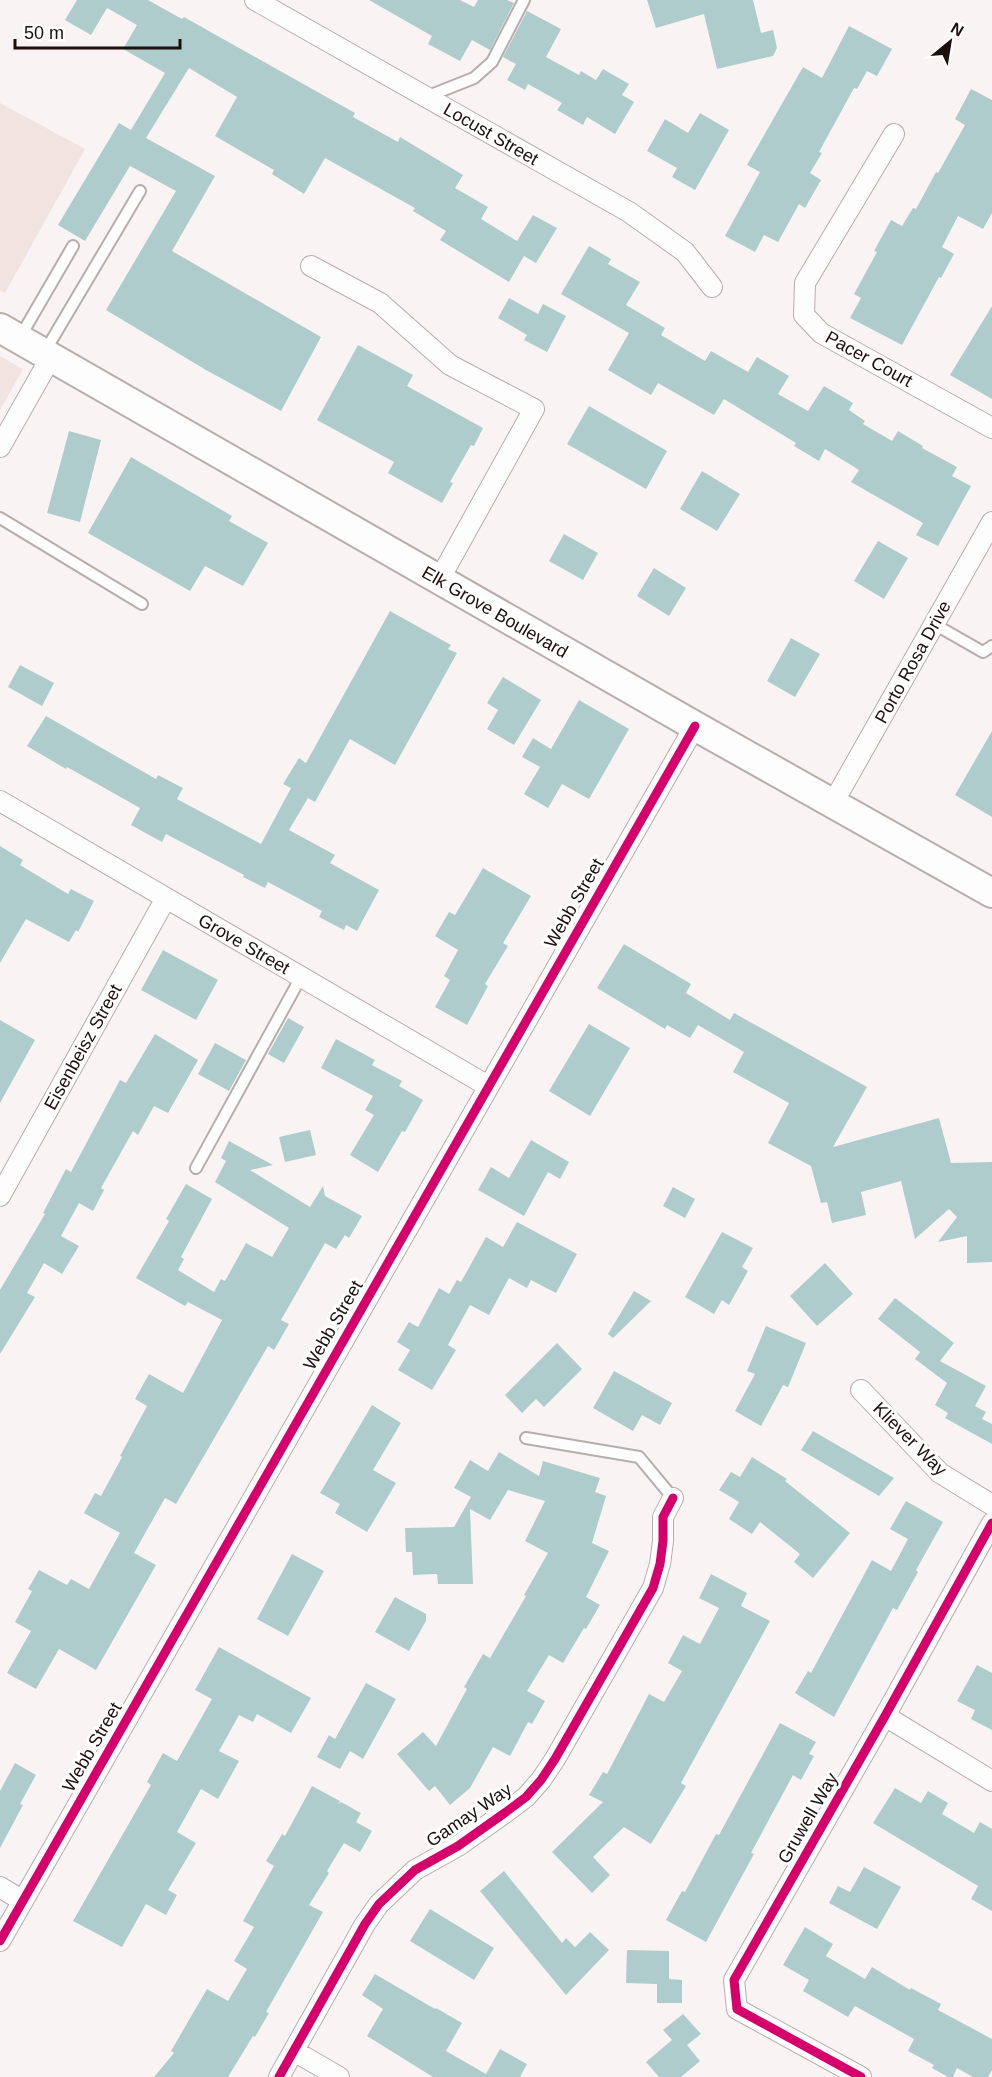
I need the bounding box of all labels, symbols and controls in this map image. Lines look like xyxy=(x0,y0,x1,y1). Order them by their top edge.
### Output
scale bar xyxy=(15,12,180,50)
north arrow xyxy=(920,12,980,72)
text: N xyxy=(948,19,967,40)
text: 50 m xyxy=(24,23,64,43)
street label: Locust Street xyxy=(440,99,542,169)
street label: Pacer Court xyxy=(822,327,916,391)
street label: Elk Grove Boulevard xyxy=(419,562,571,662)
street label: Porto Rosa Drive xyxy=(871,597,955,727)
street label: Webb Street xyxy=(540,855,608,951)
street label: Grove Street xyxy=(195,910,293,978)
street label: Eisenbeisz Street xyxy=(40,981,126,1113)
street label: Webb Street xyxy=(299,1277,367,1373)
street label: Kliever Way xyxy=(869,1398,951,1480)
street label: Webb Street xyxy=(58,1699,126,1795)
street label: Gruwell Way xyxy=(774,1769,842,1867)
street label: Gamay Way xyxy=(423,1779,515,1851)

